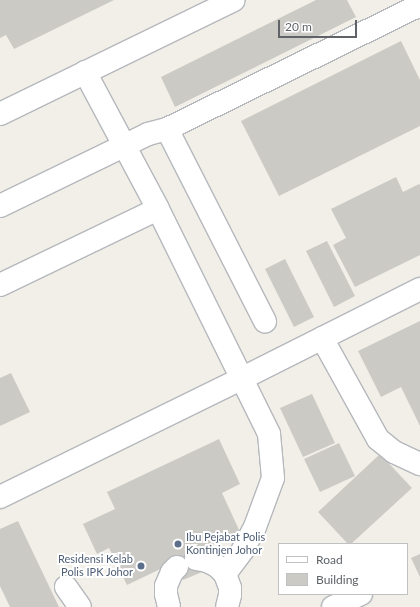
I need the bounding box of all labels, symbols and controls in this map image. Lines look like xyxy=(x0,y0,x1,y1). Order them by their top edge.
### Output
scale bar xyxy=(280,12,359,38)
text: 20 m xyxy=(285,19,312,34)
place label: Ibu Pejabat Polis Kontinjen Johor xyxy=(186,531,265,557)
marker: Ibu Pejabat Polis Kontinjen Johor xyxy=(173,539,183,549)
legend xyxy=(278,543,408,595)
text: Road xyxy=(316,552,343,567)
place label: Residensi Kelab Polis IPK Johor xyxy=(58,553,133,579)
marker: Residensi Kelab Polis IPK Johor xyxy=(136,561,146,571)
text: Building xyxy=(316,572,359,587)

